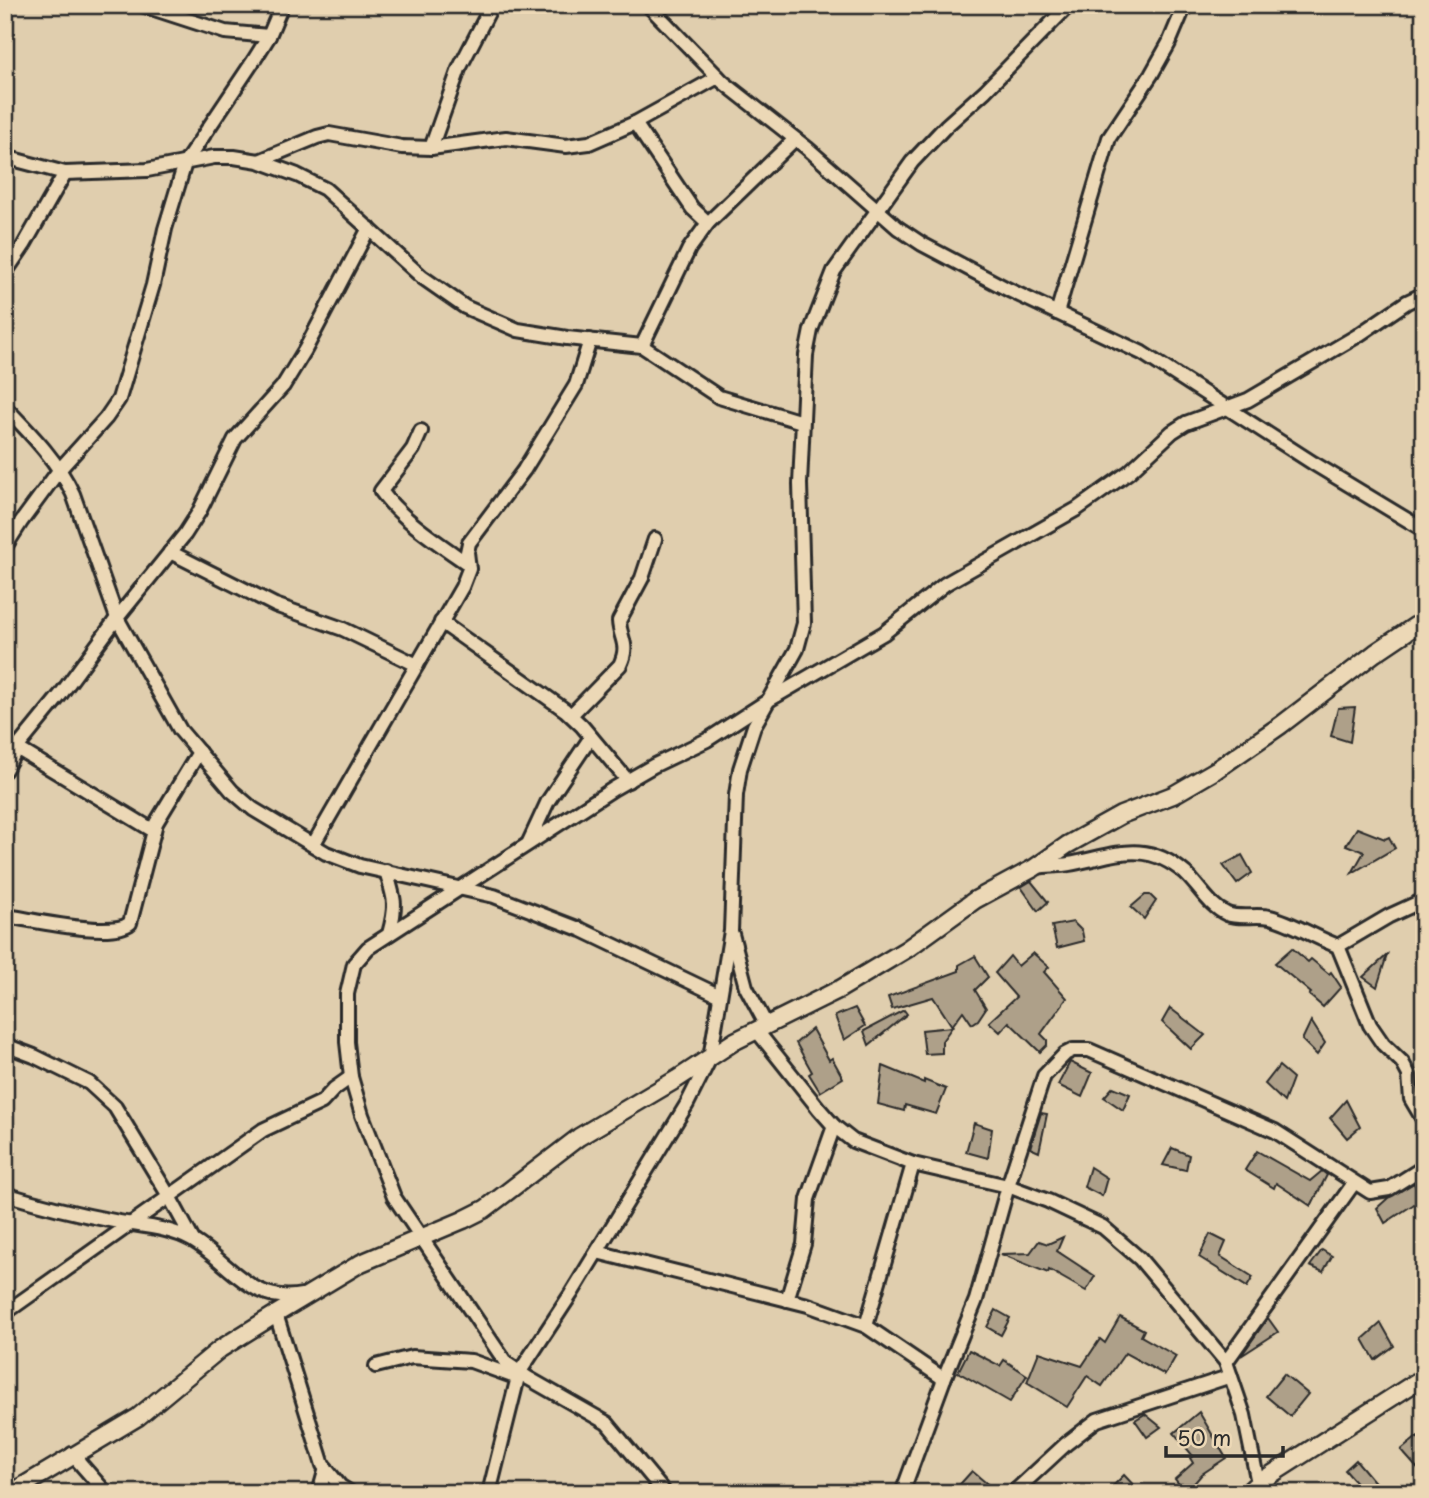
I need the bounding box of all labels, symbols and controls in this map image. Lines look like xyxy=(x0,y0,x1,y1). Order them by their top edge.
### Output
scale bar xyxy=(1166,1414,1284,1458)
text: 50 m xyxy=(1177,1421,1231,1453)

